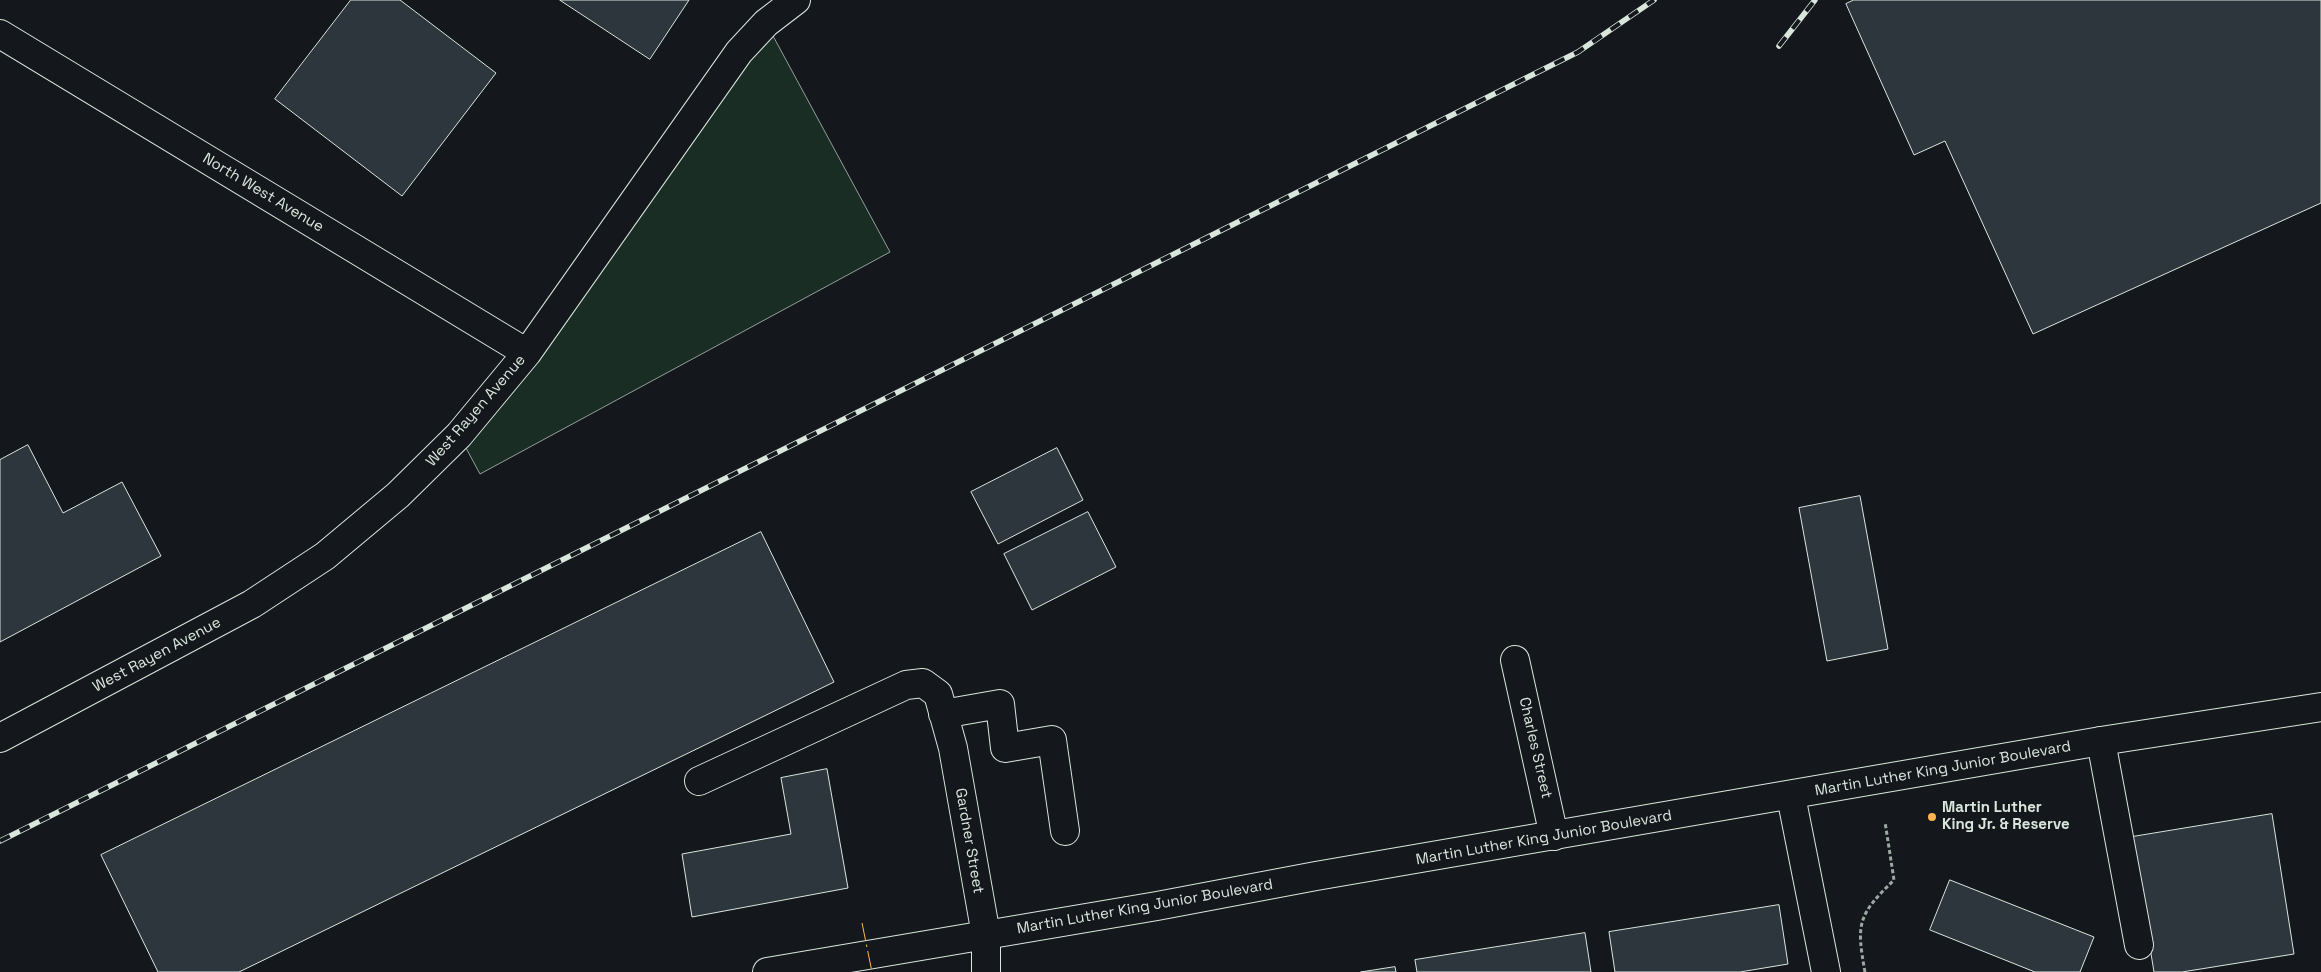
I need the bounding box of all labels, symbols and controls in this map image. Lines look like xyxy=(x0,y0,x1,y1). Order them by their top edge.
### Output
street label: North West Avenue xyxy=(199,150,327,236)
street label: West Rayen Avenue xyxy=(423,351,529,471)
street label: West Rayen Avenue xyxy=(90,614,224,696)
street label: Charles Street xyxy=(1515,696,1555,800)
street label: Martin Luther King Junior Boulevard xyxy=(1814,738,2072,800)
street label: Gardner Street xyxy=(951,787,987,895)
place label: Martin Luther King Jr. & Reserve xyxy=(1942,799,2070,834)
street label: Martin Luther King Junior Boulevard xyxy=(1415,807,1673,869)
marker: Martin Luther King Jr. & Reserve xyxy=(1926,811,1938,823)
street label: Martin Luther King Junior Boulevard xyxy=(1016,876,1274,938)

